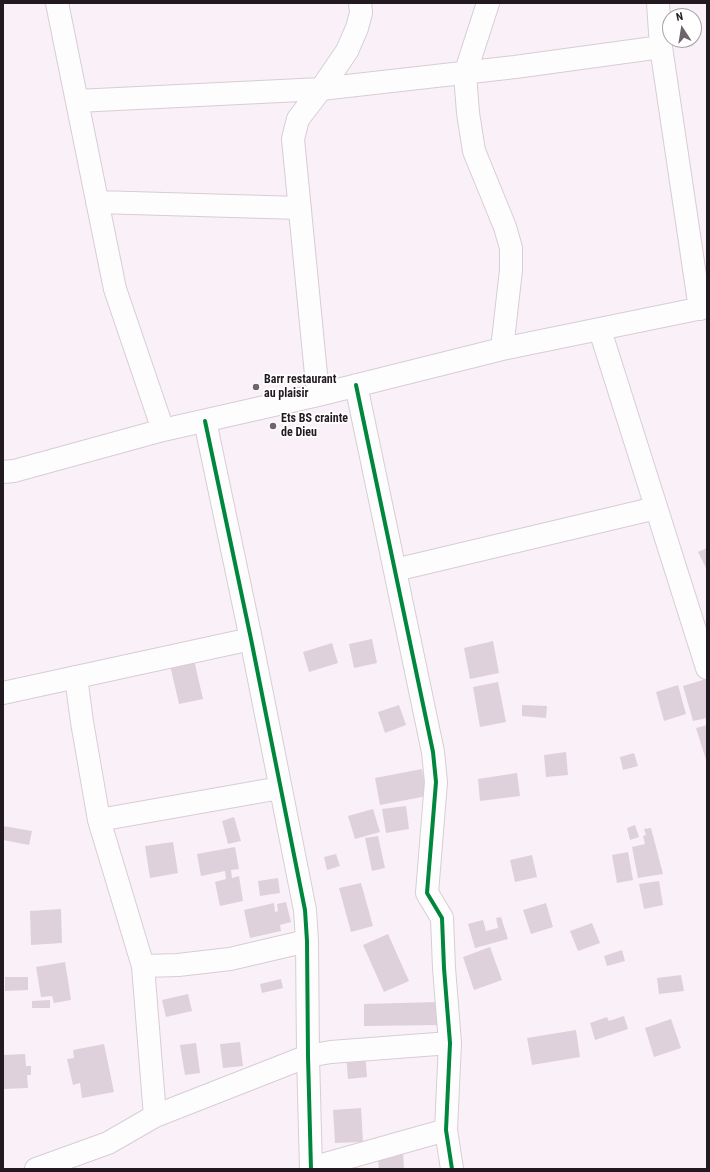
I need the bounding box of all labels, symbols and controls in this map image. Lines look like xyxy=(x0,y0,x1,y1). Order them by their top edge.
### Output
north arrow xyxy=(662,8,702,48)
text: N xyxy=(675,10,684,24)
place label: Barr restaurant au plaisir xyxy=(264,373,336,401)
marker: Barr restaurant au plaisir xyxy=(251,382,261,392)
place label: Ets BS crainte de Dieu xyxy=(281,412,348,440)
marker: Ets BS crainte de Dieu xyxy=(268,421,278,431)

